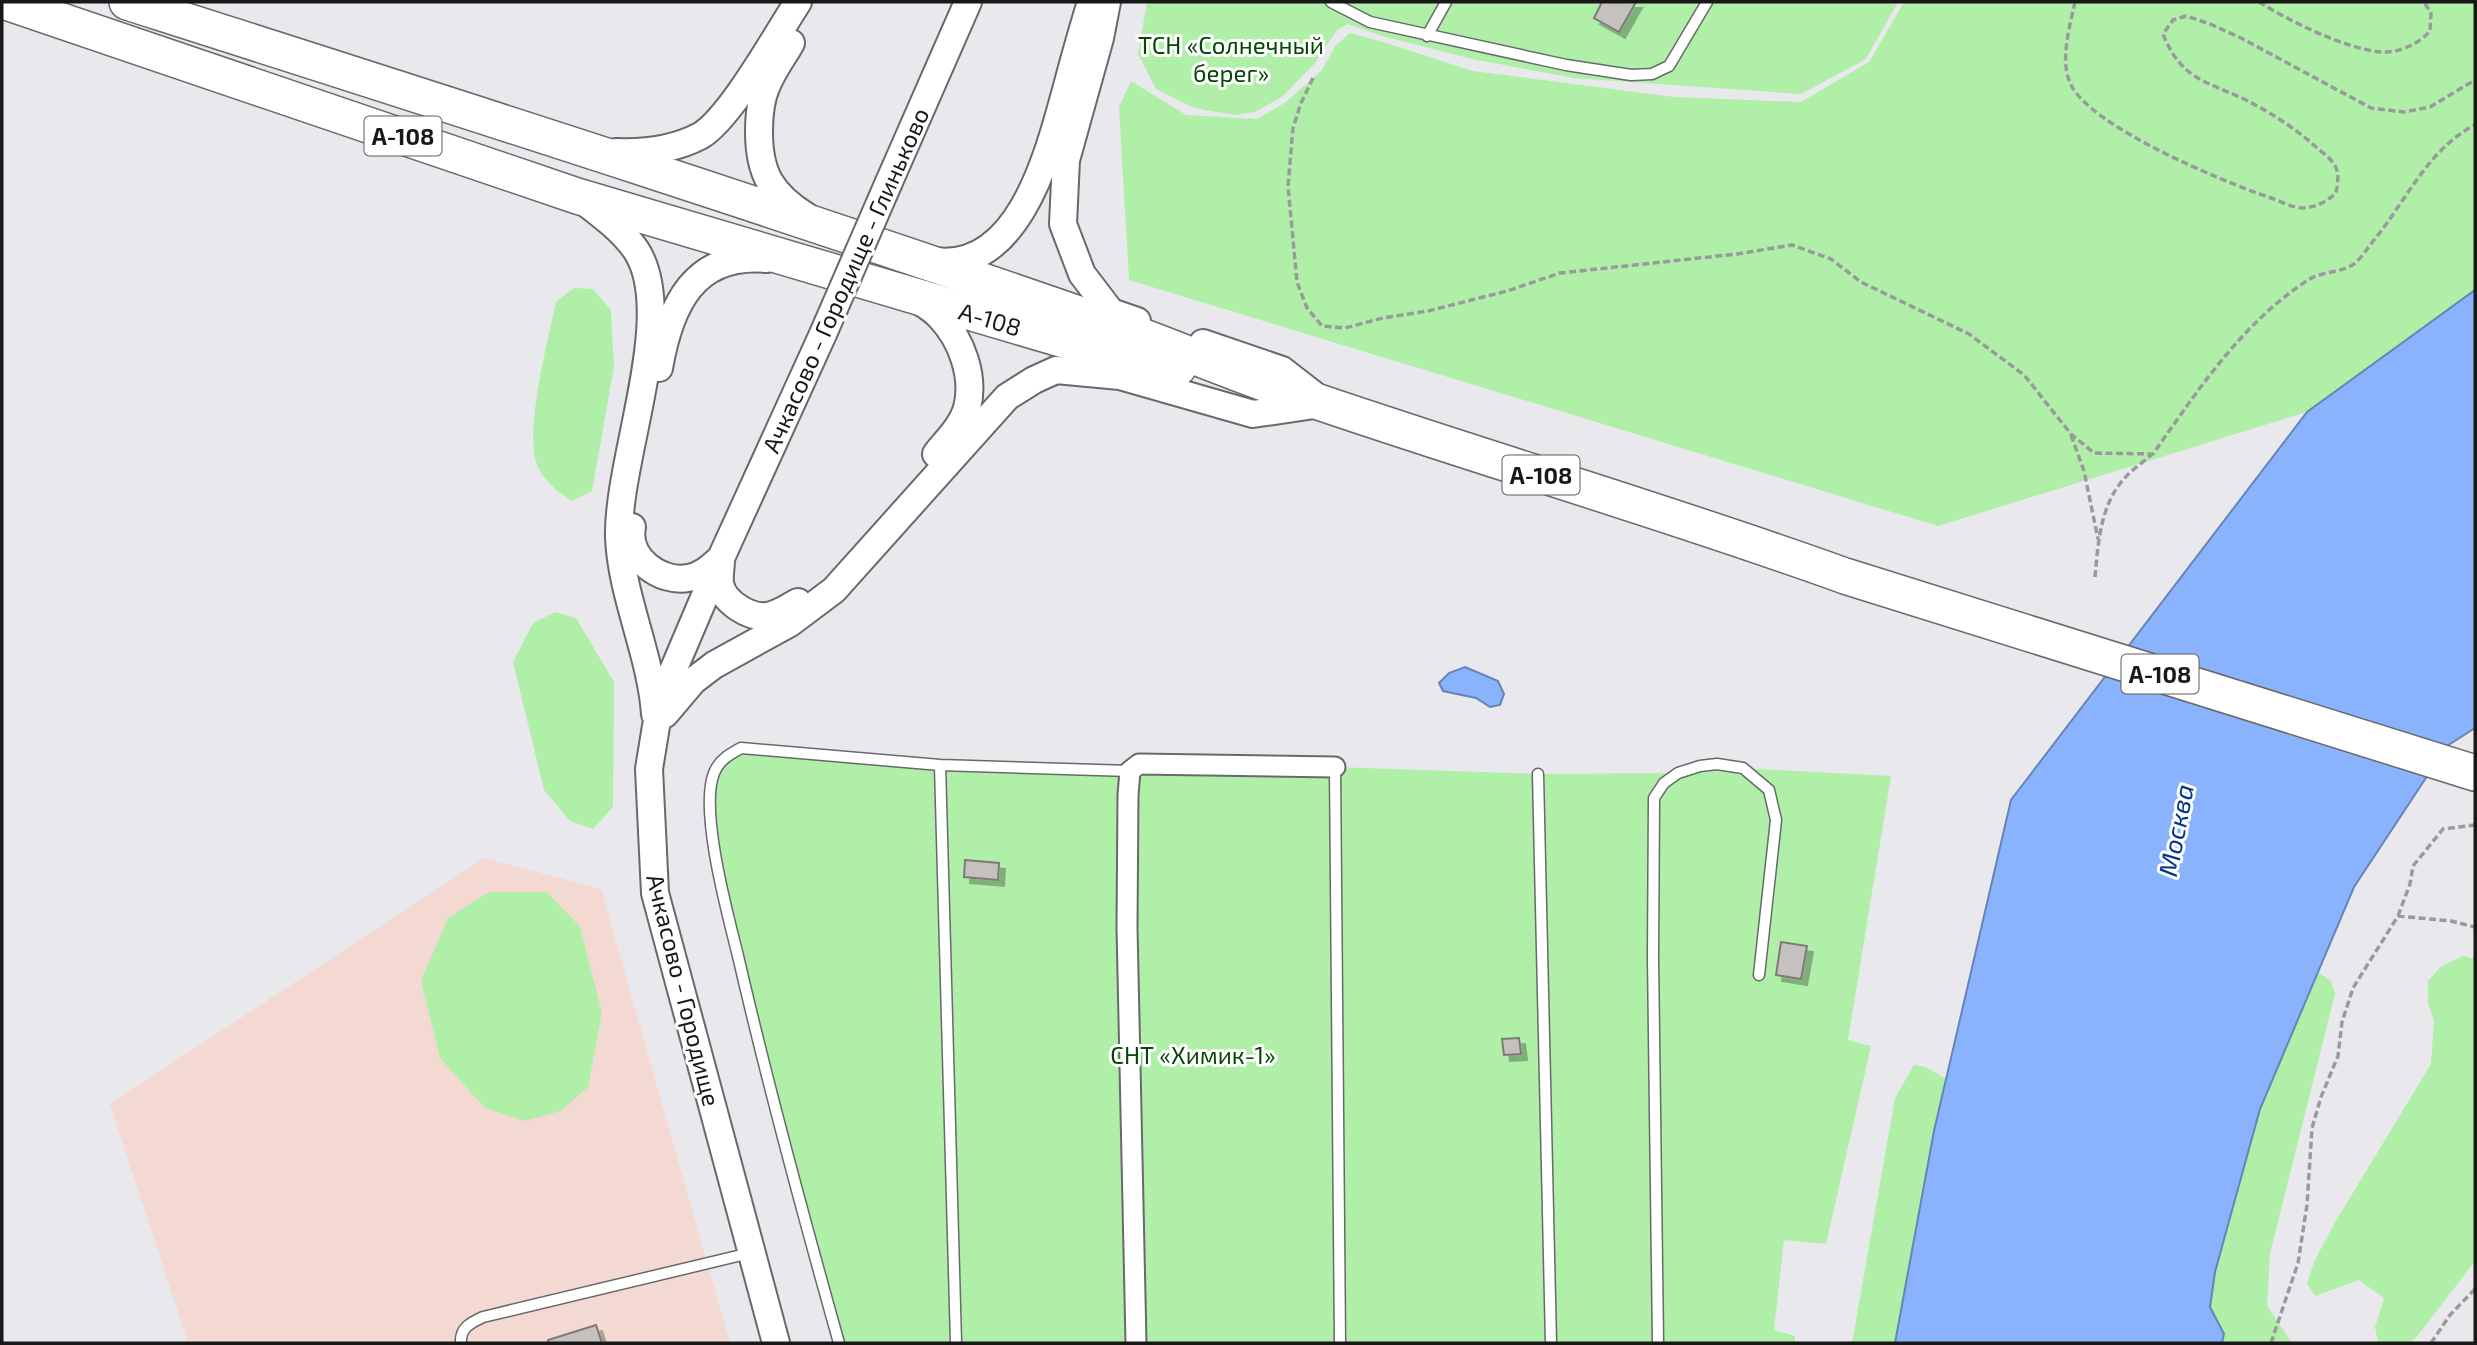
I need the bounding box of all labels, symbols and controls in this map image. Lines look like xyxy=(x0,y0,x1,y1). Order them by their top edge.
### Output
park label: ТСН «Солнечный берег» xyxy=(1138,30,1324,87)
street label: Ачкасово - Городище - Глиньково xyxy=(756,103,934,457)
road number: А-108 xyxy=(364,116,442,155)
street label: А-108 xyxy=(956,295,1025,341)
road number: А-108 xyxy=(1502,456,1580,495)
road number: А-108 xyxy=(2122,654,2198,694)
water label: Москва xyxy=(2151,781,2199,879)
street label: Ачкасово - Городище xyxy=(641,871,727,1109)
park label: СНТ «Химик-1» xyxy=(1110,1040,1276,1069)

